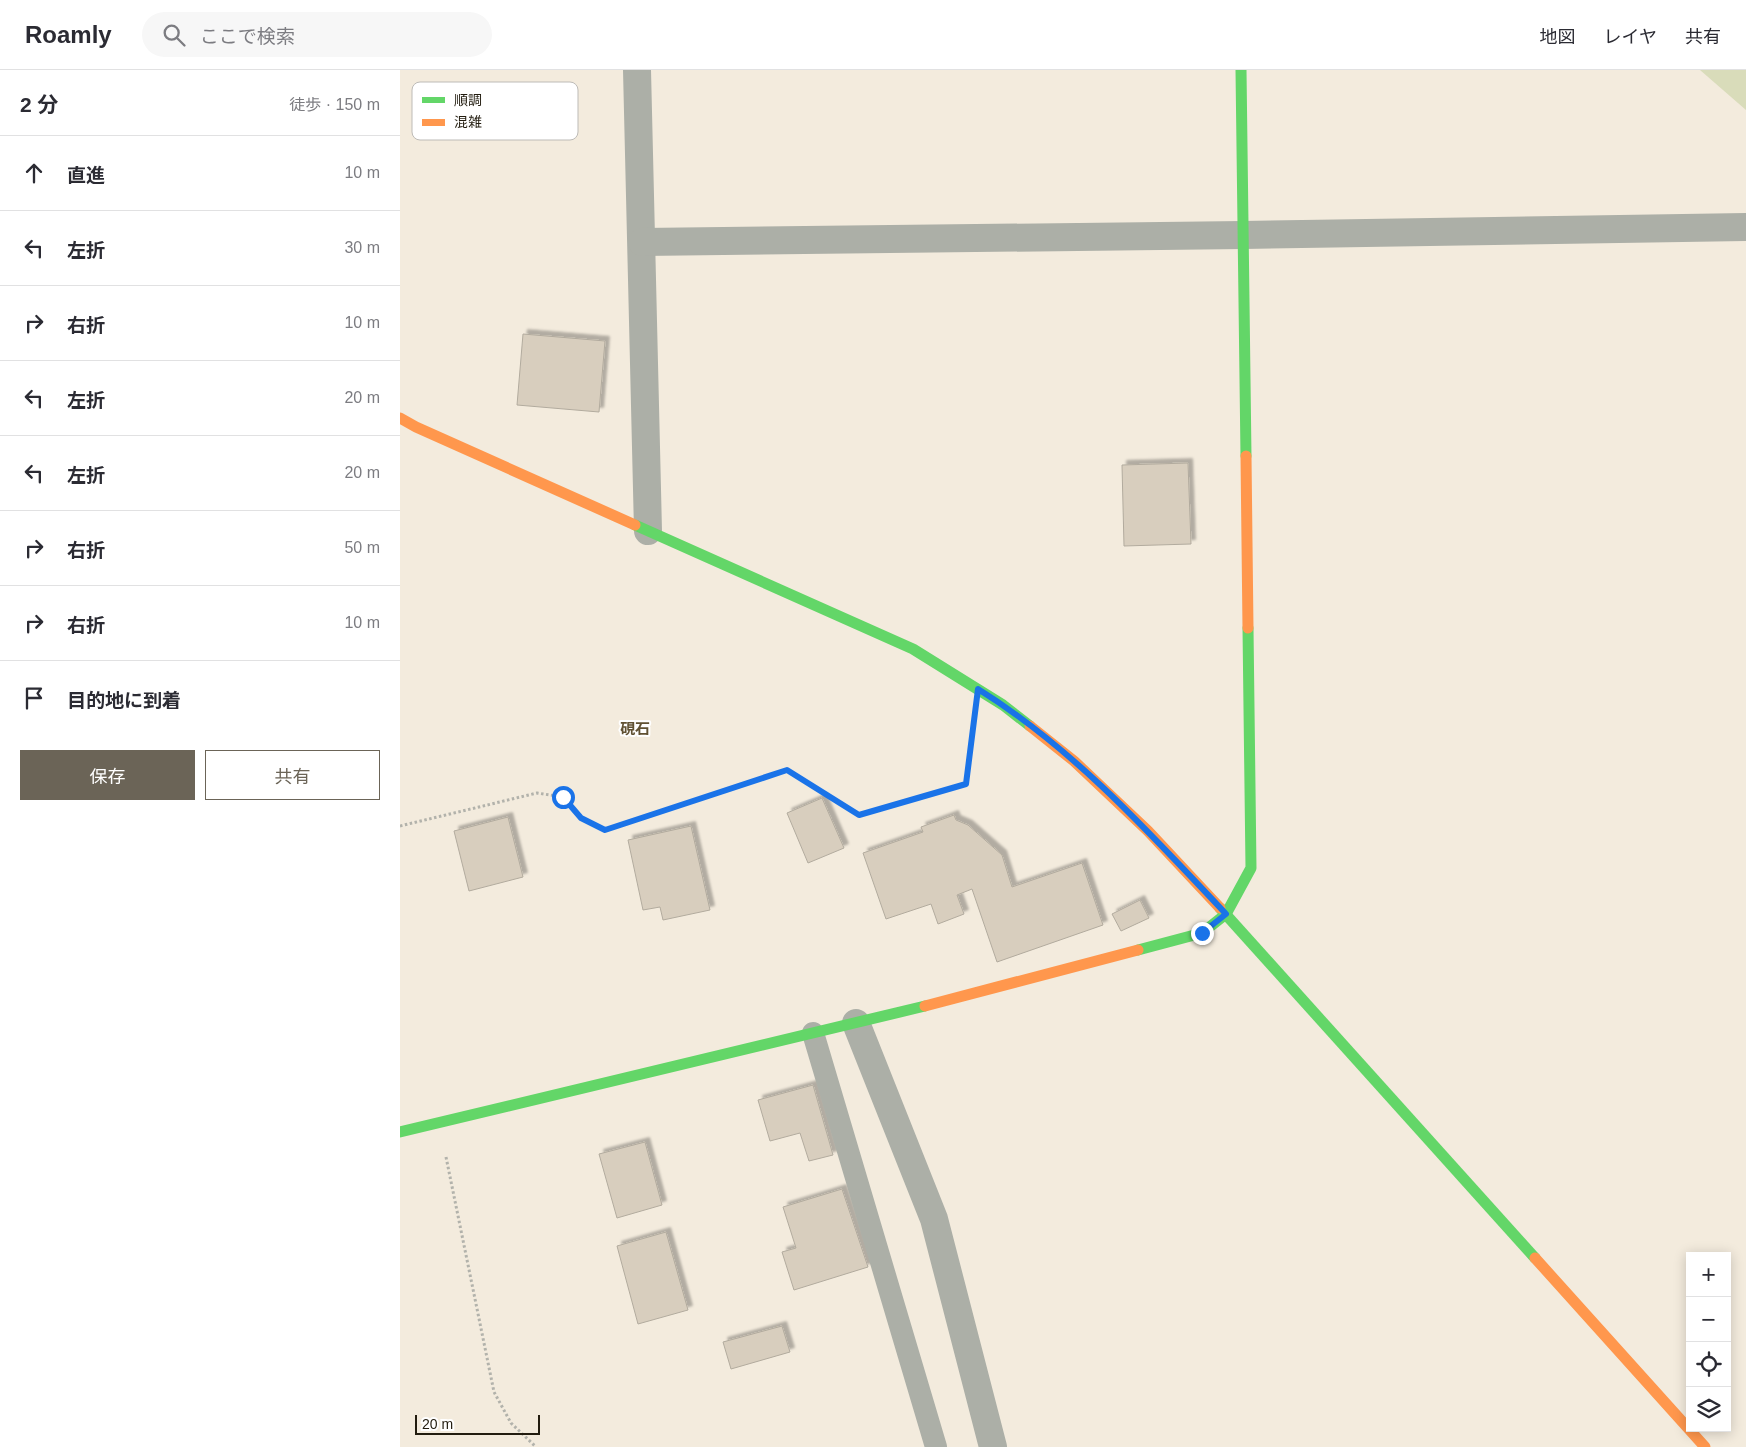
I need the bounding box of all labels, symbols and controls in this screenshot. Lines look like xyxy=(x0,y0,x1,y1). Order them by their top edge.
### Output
search box xyxy=(142,12,492,57)
text: Roamly xyxy=(25,21,112,48)
icon: search xyxy=(160,21,188,49)
text: ここで検索 xyxy=(200,26,295,47)
text: 地図 xyxy=(1540,27,1576,47)
text: レイヤ xyxy=(1604,27,1657,47)
text: 共有 xyxy=(1685,27,1721,47)
legend xyxy=(412,82,578,140)
text: 順調 xyxy=(454,92,482,108)
text: 2 分 xyxy=(20,93,59,116)
text: 徒歩 · 150 m xyxy=(289,96,380,113)
text: 混雑 xyxy=(454,114,482,130)
icon: ahead xyxy=(20,159,48,187)
text: 10 m xyxy=(344,164,380,181)
text: 直進 xyxy=(67,165,105,186)
icon: left xyxy=(20,234,48,262)
text: 30 m xyxy=(344,239,380,256)
text: 左折 xyxy=(67,240,105,261)
icon: right xyxy=(20,309,48,337)
text: 10 m xyxy=(344,314,380,331)
text: 右折 xyxy=(67,315,105,336)
icon: left xyxy=(20,384,48,412)
text: 20 m xyxy=(344,389,380,406)
text: 左折 xyxy=(67,390,105,411)
icon: left xyxy=(20,459,48,487)
text: 20 m xyxy=(344,464,380,481)
text: 左折 xyxy=(67,465,105,486)
icon: right xyxy=(20,534,48,562)
text: 50 m xyxy=(344,539,380,556)
text: 右折 xyxy=(67,540,105,561)
icon: right xyxy=(20,609,48,637)
text: 10 m xyxy=(344,614,380,631)
text: 右折 xyxy=(67,615,105,636)
icon: arrive xyxy=(20,684,48,712)
text: 目的地に到着 xyxy=(67,690,181,711)
district label: 硯石 xyxy=(620,720,650,737)
button: 保存 xyxy=(20,750,195,800)
button: 共有 xyxy=(205,750,380,800)
route start xyxy=(552,786,575,809)
route end xyxy=(1191,922,1214,945)
map controls xyxy=(1686,1252,1731,1432)
button: + xyxy=(1686,1252,1731,1297)
button: − xyxy=(1686,1297,1731,1342)
button: locate xyxy=(1686,1342,1731,1387)
button: layers xyxy=(1686,1387,1731,1432)
scale bar xyxy=(415,1412,540,1435)
text: 20 m xyxy=(422,1416,453,1432)

